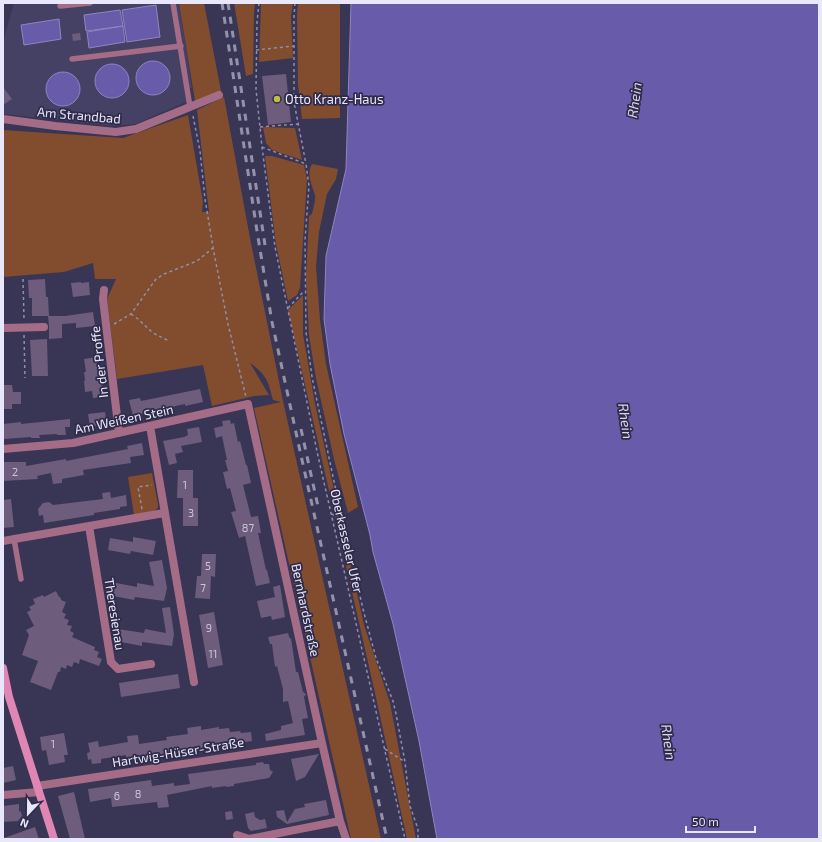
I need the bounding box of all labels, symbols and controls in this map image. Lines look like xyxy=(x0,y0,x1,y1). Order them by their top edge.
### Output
water label: Rhein xyxy=(623,81,645,119)
place label: Otto Kranz-Haus xyxy=(285,91,384,107)
marker: Otto Kranz-Haus xyxy=(272,94,282,104)
street label: Am Strandbad xyxy=(37,103,121,127)
street label: In der Proffe xyxy=(87,325,111,399)
street label: Am Weißen Stein xyxy=(73,401,175,437)
water label: Rhein xyxy=(615,402,637,440)
house number: 2 xyxy=(12,465,18,478)
house number: 1 xyxy=(183,478,187,491)
street label: Oberkasseler Ufer xyxy=(327,487,367,595)
house number: 3 xyxy=(188,506,194,519)
house number: 87 xyxy=(242,521,255,534)
house number: 5 xyxy=(205,559,211,572)
street label: Bernhardstraße xyxy=(288,562,324,658)
street label: Theresienau xyxy=(101,577,129,651)
house number: 7 xyxy=(200,581,206,594)
house number: 9 xyxy=(206,621,212,634)
house number: 11 xyxy=(209,647,217,660)
water label: Rhein xyxy=(658,723,680,761)
street label: Hartwig-Hüser-Straße xyxy=(111,734,245,770)
house number: 1 xyxy=(51,737,55,750)
house number: 8 xyxy=(135,787,141,800)
house number: 6 xyxy=(114,789,120,802)
north arrow xyxy=(8,794,48,834)
scale bar xyxy=(686,808,755,834)
text: 50 m xyxy=(692,814,719,828)
text: N xyxy=(18,816,30,831)

